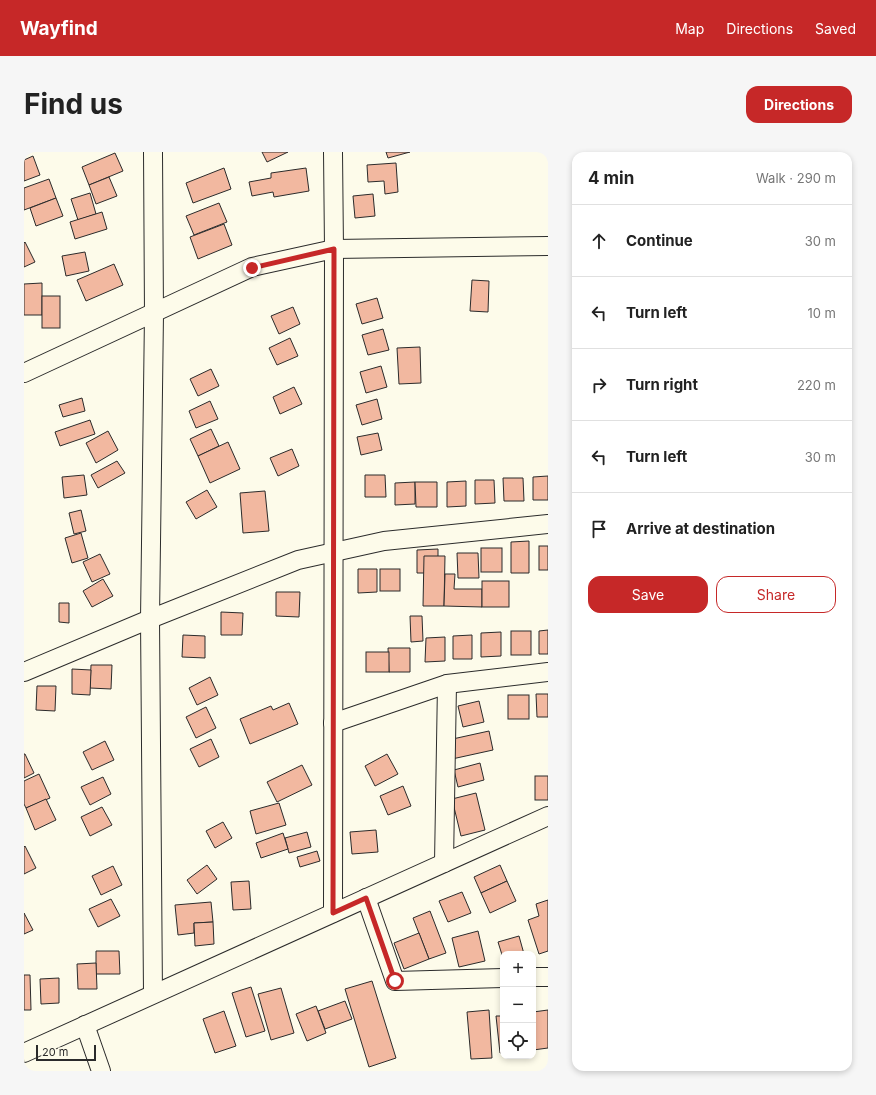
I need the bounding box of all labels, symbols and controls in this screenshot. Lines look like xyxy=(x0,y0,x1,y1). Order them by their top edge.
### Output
text: Wayfind xyxy=(20,17,98,40)
text: Map xyxy=(675,20,704,37)
text: Directions xyxy=(726,20,793,37)
text: Saved xyxy=(815,20,856,37)
button: Directions xyxy=(746,86,852,123)
text: Find us xyxy=(24,87,123,121)
text: 4 min xyxy=(588,168,634,188)
text: Walk · 290 m xyxy=(756,170,836,186)
icon: ahead xyxy=(588,230,610,252)
text: Continue xyxy=(626,231,693,250)
text: 30 m xyxy=(805,233,836,249)
route end xyxy=(243,259,261,277)
icon: left xyxy=(588,302,610,324)
text: Turn left xyxy=(626,303,687,322)
text: 10 m xyxy=(807,305,836,321)
icon: right xyxy=(588,374,610,396)
text: Turn right xyxy=(626,375,698,394)
text: 220 m xyxy=(797,377,836,393)
icon: left xyxy=(588,446,610,468)
text: Turn left xyxy=(626,447,687,466)
text: 30 m xyxy=(805,449,836,465)
icon: arrive xyxy=(588,518,610,540)
text: Arrive at destination xyxy=(626,519,775,538)
button: Save xyxy=(588,576,708,613)
button: Share xyxy=(716,576,836,613)
map controls xyxy=(500,951,536,1059)
button: + xyxy=(500,951,536,987)
route start xyxy=(386,972,404,990)
button: − xyxy=(500,987,536,1023)
button: locate xyxy=(500,1023,536,1059)
scale bar xyxy=(36,1043,96,1062)
text: 20 m xyxy=(42,1045,68,1059)

